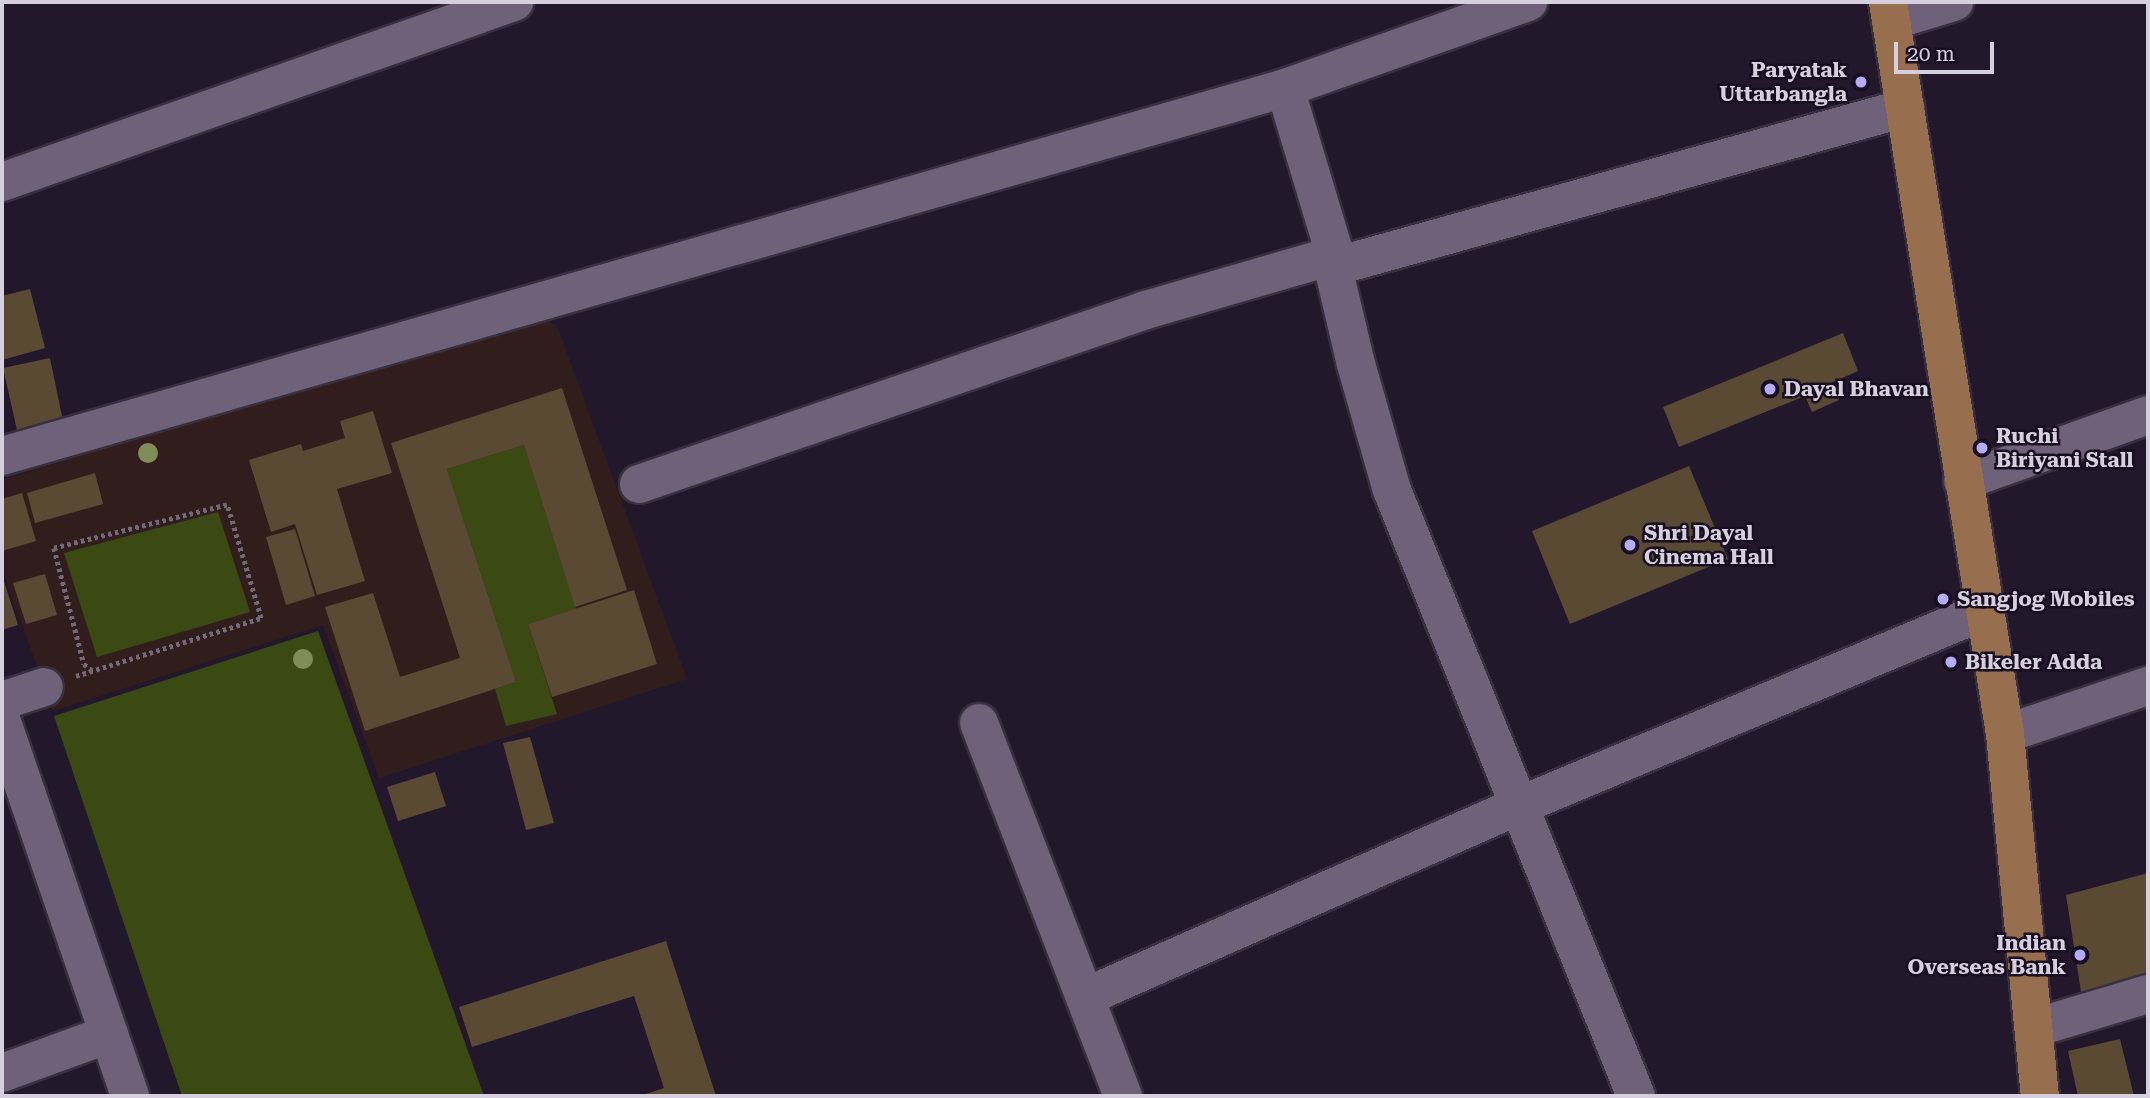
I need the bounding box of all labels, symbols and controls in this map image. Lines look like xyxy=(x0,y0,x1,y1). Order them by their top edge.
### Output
scale bar xyxy=(1898,28,1998,72)
text: 20 m xyxy=(1907,42,1955,66)
place label: Paryatak Uttarbangla xyxy=(1719,57,1847,107)
marker: Paryatak Uttarbangla xyxy=(1853,74,1869,90)
place label: Dayal Bhavan xyxy=(1784,376,1929,402)
marker: Dayal Bhavan xyxy=(1762,381,1778,397)
place label: Ruchi Biriyani Stall xyxy=(1996,423,2133,473)
marker: Ruchi Biriyani Stall xyxy=(1974,440,1990,456)
place label: Shri Dayal Cinema Hall xyxy=(1644,520,1774,570)
marker: Shri Dayal Cinema Hall xyxy=(1622,537,1638,553)
place label: Sangjog Mobiles xyxy=(1957,586,2135,612)
marker: Sangjog Mobiles xyxy=(1935,591,1951,607)
place label: Bikeler Adda xyxy=(1965,649,2102,675)
marker: Bikeler Adda xyxy=(1943,654,1959,670)
place label: Indian Overseas Bank xyxy=(1908,930,2066,980)
marker: Indian Overseas Bank xyxy=(2072,947,2088,963)

